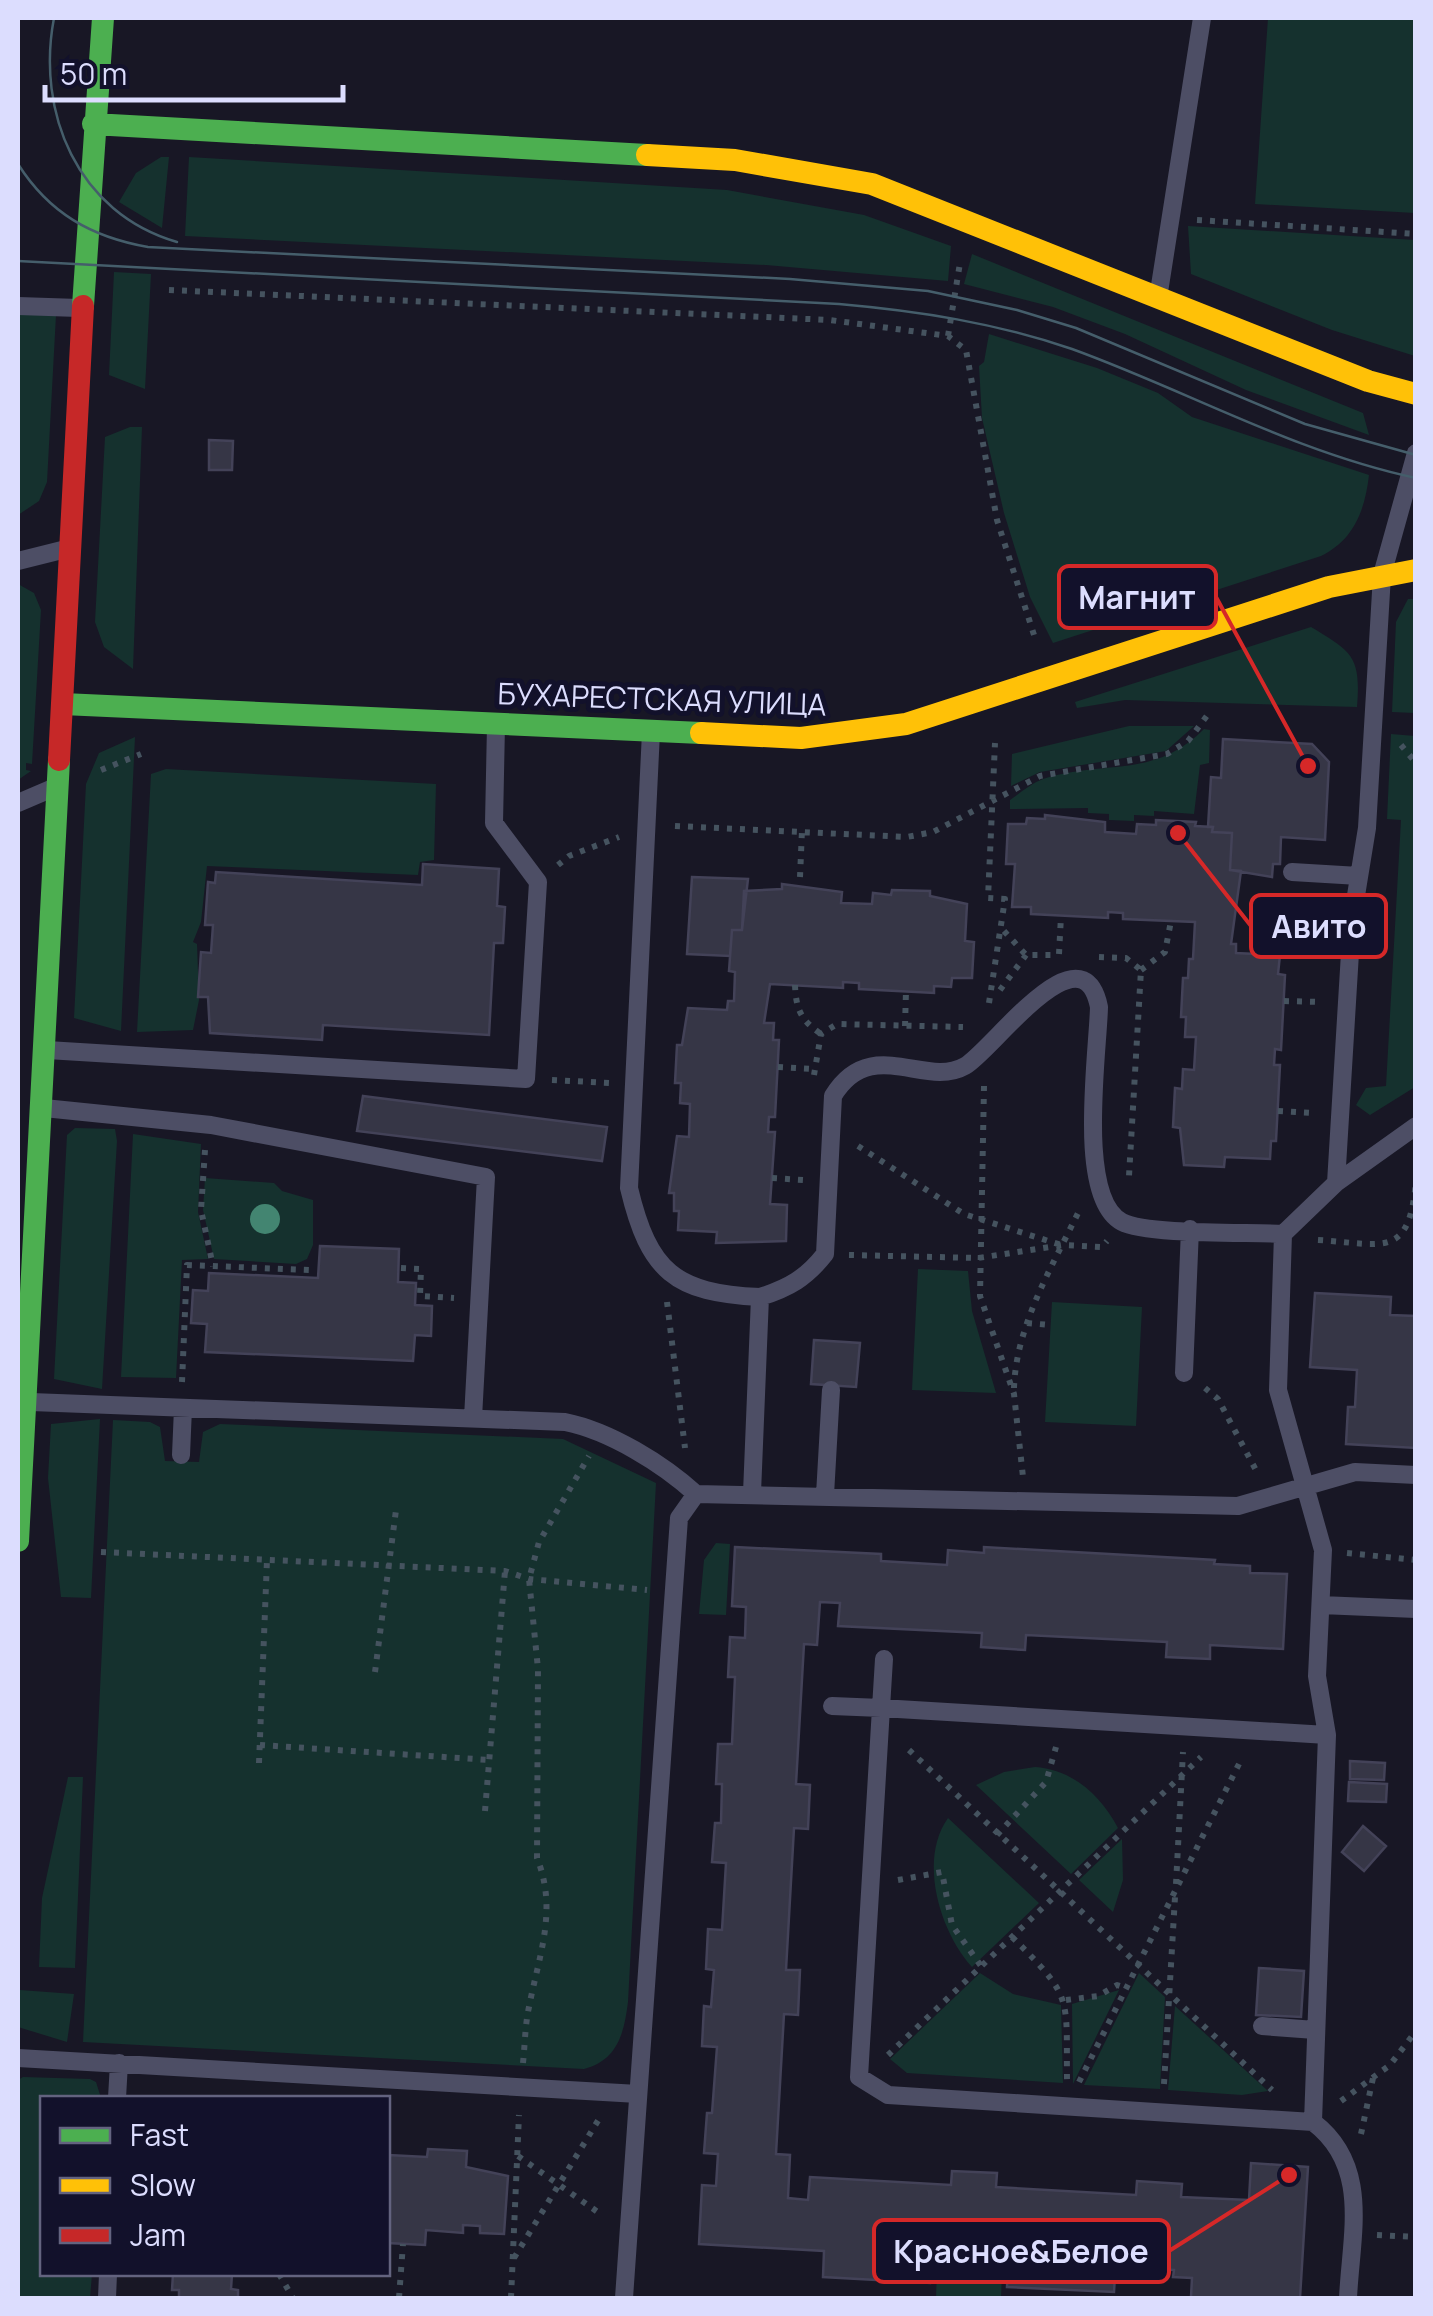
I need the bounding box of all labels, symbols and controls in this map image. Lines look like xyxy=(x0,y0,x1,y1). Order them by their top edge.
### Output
scale bar xyxy=(45,40,342,102)
text: 50 m xyxy=(60,53,127,94)
callout: Магнит xyxy=(1059,566,1216,628)
text: Магнит xyxy=(1078,575,1196,619)
street label: БУХАРЕСТСКАЯ УЛИЦА xyxy=(497,672,827,725)
callout: Авито xyxy=(1251,895,1386,957)
text: Авито xyxy=(1271,904,1367,948)
legend xyxy=(40,2096,390,2276)
text: Fast xyxy=(130,2114,189,2155)
text: Slow xyxy=(130,2164,196,2205)
text: Jam xyxy=(130,2214,186,2255)
callout: Красное&Белое xyxy=(874,2220,1169,2282)
text: Красное&Белое xyxy=(893,2229,1149,2273)

